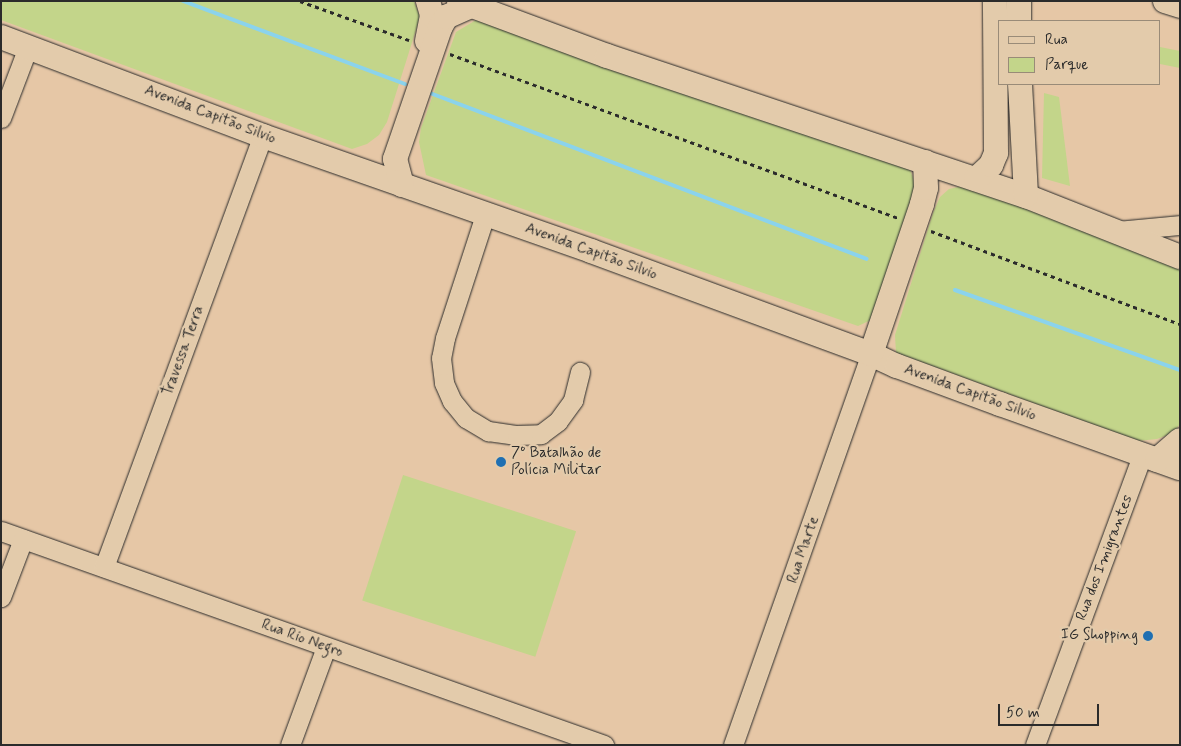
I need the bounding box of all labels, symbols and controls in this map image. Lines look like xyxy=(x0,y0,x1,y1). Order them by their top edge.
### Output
legend xyxy=(998,20,1161,85)
text: Rua xyxy=(1045,30,1068,50)
text: Parque xyxy=(1045,55,1088,75)
street label: Avenida Capitão Silvio xyxy=(142,82,278,148)
street label: Avenida Capitão Silvio xyxy=(523,220,659,284)
street label: Travessa Terra xyxy=(160,304,208,398)
street label: Avenida Capitão Silvio xyxy=(902,361,1038,425)
place label: 7º Batalhão de Polícia Militar xyxy=(511,444,602,479)
marker: 7º Batalhão de Polícia Militar xyxy=(495,456,507,468)
street label: Rua dos Imigrantes xyxy=(1075,497,1135,619)
street label: Rua Marte xyxy=(784,515,824,585)
street label: Rua Rio Negro xyxy=(259,616,345,662)
place label: IG Shopping xyxy=(1060,627,1138,645)
marker: IG Shopping xyxy=(1142,630,1154,642)
scale bar xyxy=(1001,694,1102,726)
text: 50 m xyxy=(1006,703,1040,723)

